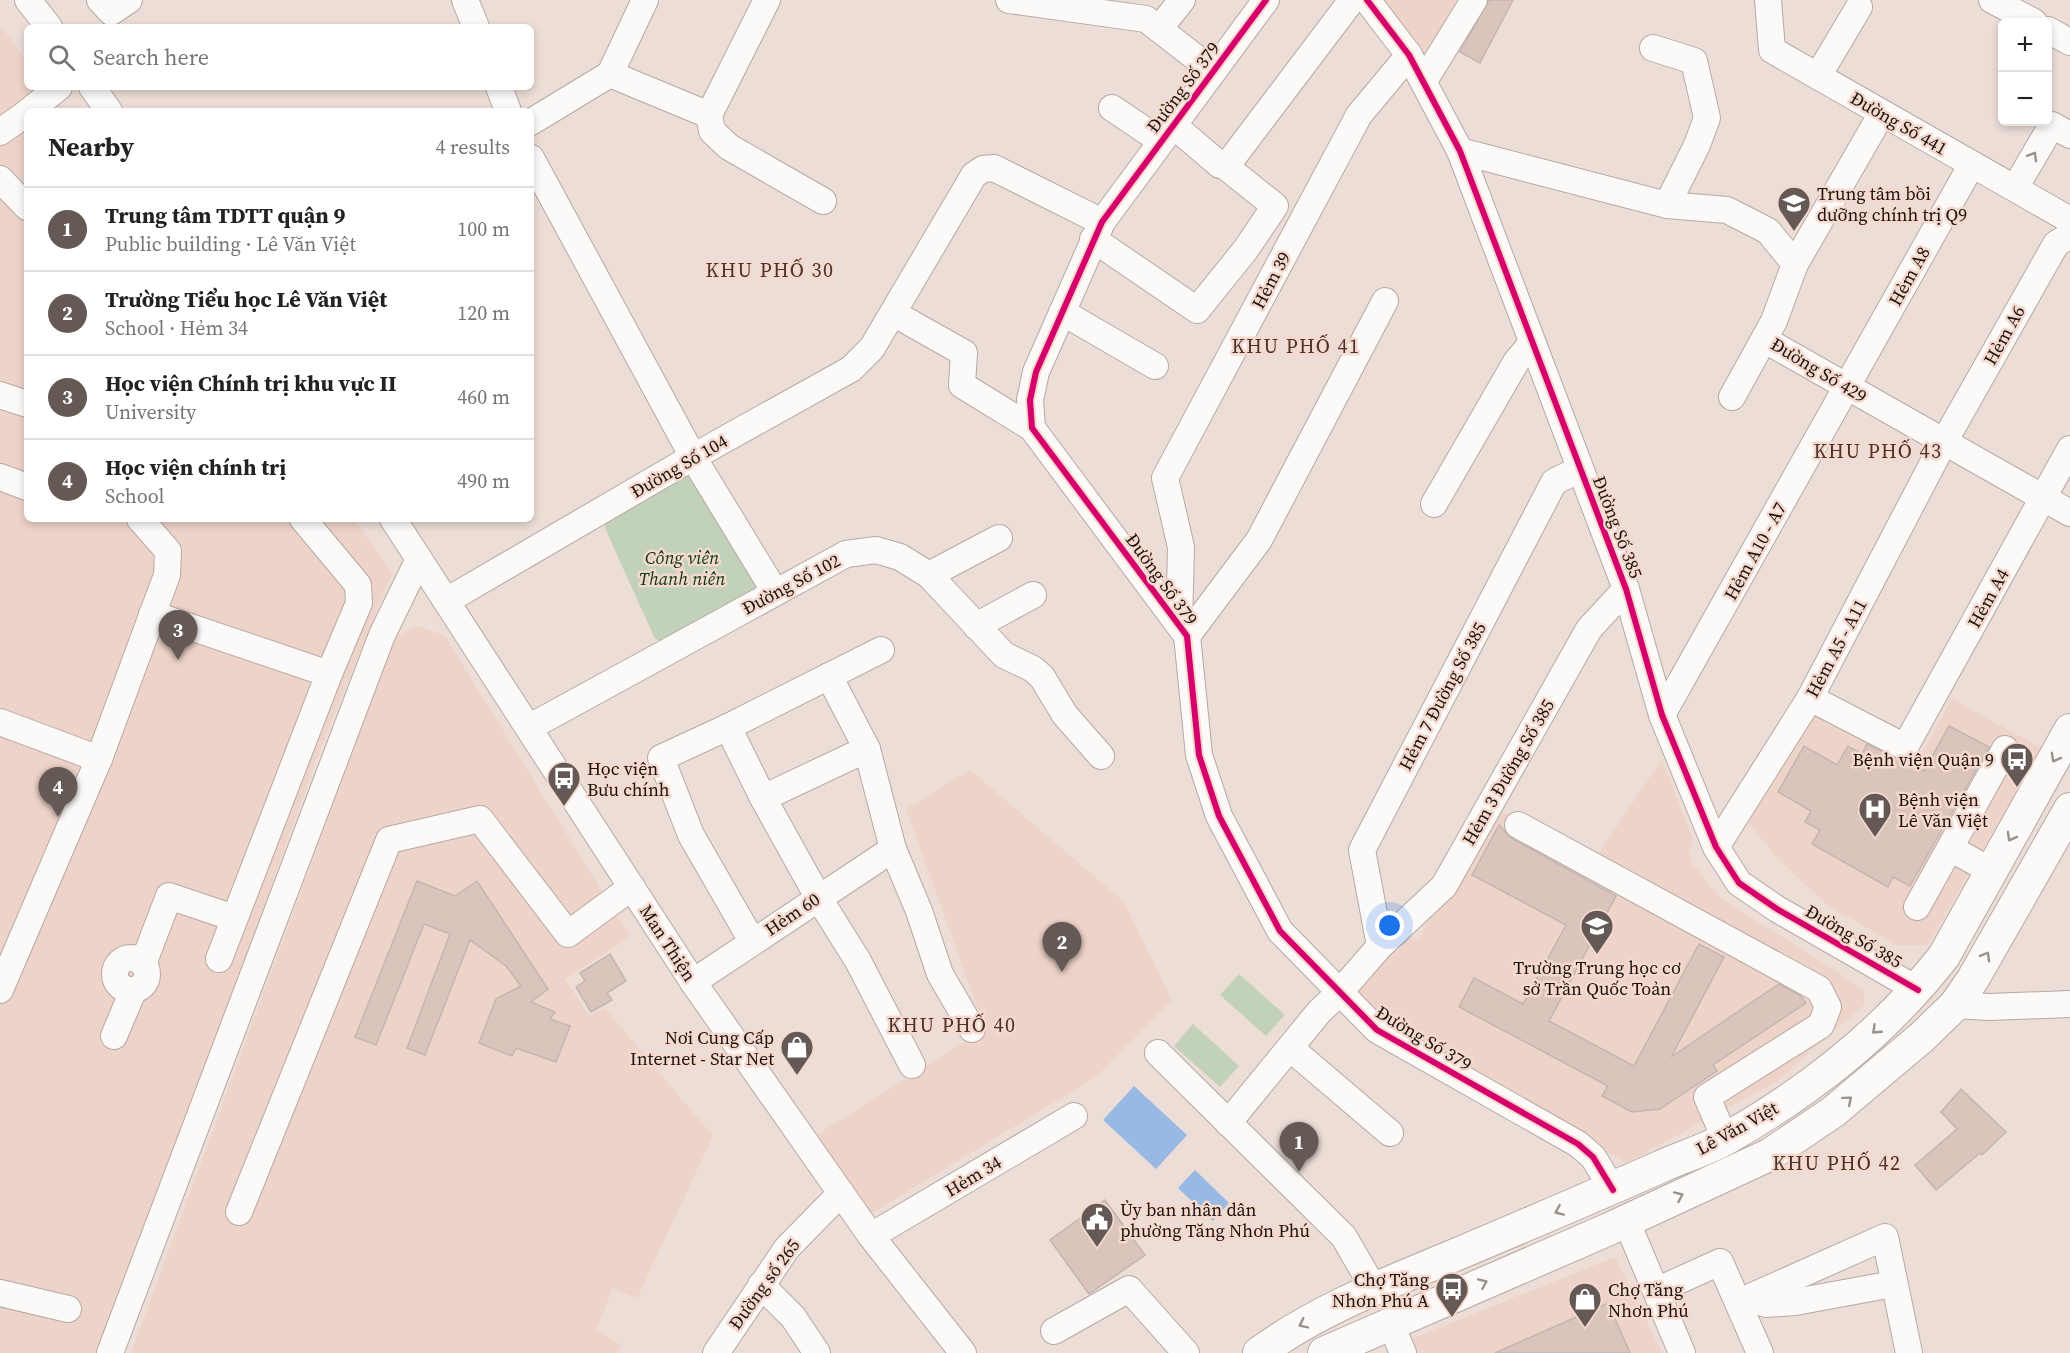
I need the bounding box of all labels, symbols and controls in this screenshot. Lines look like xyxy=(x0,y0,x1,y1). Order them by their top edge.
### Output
map controls xyxy=(1998,18,2052,126)
button: + xyxy=(1998,18,2052,72)
search box xyxy=(24,24,534,90)
street label: Đường Số 379 xyxy=(1141,36,1225,138)
icon: search xyxy=(45,41,78,74)
text: Search here xyxy=(93,42,209,72)
button: − xyxy=(1998,72,2052,126)
street label: Đường Số 441 xyxy=(1846,85,1952,161)
text: Nearby xyxy=(48,129,134,165)
text: 4 results xyxy=(435,133,510,161)
one-way arrow xyxy=(2026,152,2038,162)
place label: Trung tâm bồi dưỡng chính trị Q9 xyxy=(1817,181,1967,227)
school or university icon: Trung tâm bồi dưỡng chính trị Q9 xyxy=(1776,185,1812,232)
text: Trung tâm TDTT quận 9 xyxy=(105,200,345,230)
text: 1 xyxy=(62,215,73,243)
text: 100 m xyxy=(457,215,510,243)
text: Public building · Lê Văn Việt xyxy=(105,230,356,258)
street label: Hẻm A8 xyxy=(1882,242,1936,310)
street label: Hẻm 39 xyxy=(1246,247,1296,313)
district label: KHU PHỐ 30 xyxy=(706,256,834,284)
text: Trường Tiểu học Lê Văn Việt xyxy=(105,284,387,314)
text: 2 xyxy=(62,299,73,327)
text: 120 m xyxy=(457,299,510,327)
street label: Hẻm A6 xyxy=(1977,301,2031,369)
text: School · Hẻm 34 xyxy=(105,314,248,342)
district label: KHU PHỐ 41 xyxy=(1232,332,1360,360)
street label: Đường Số 429 xyxy=(1766,332,1872,408)
text: Học viện Chính trị khu vực II xyxy=(105,368,397,398)
text: 3 xyxy=(62,383,73,411)
text: 460 m xyxy=(457,383,510,411)
text: University xyxy=(105,398,196,426)
street label: Đường Số 104 xyxy=(626,428,732,504)
district label: KHU PHỐ 43 xyxy=(1814,437,1942,465)
text: Học viện chính trị xyxy=(105,452,286,482)
text: 4 xyxy=(62,467,73,495)
text: 490 m xyxy=(457,467,510,495)
street label: Đường Số 385 xyxy=(1587,472,1649,582)
text: School xyxy=(105,482,165,510)
street label: Hẻm A10 - A7 xyxy=(1718,498,1792,604)
street label: Đường Số 379 xyxy=(1120,528,1204,630)
park label: Công viên Thanh niên xyxy=(639,545,725,591)
street label: Đường Số 102 xyxy=(738,548,844,620)
street label: Hẻm A4 xyxy=(1961,564,2015,632)
street label: Hẻm A5 - A11 xyxy=(1800,594,1872,702)
pin: 3 xyxy=(158,610,198,660)
street label: Hẻm 7 Đường Số 385 xyxy=(1392,618,1492,774)
street label: Hẻm 3 Đường Số 385 xyxy=(1456,695,1560,849)
bus stop icon: Bệnh viện Quận 9 xyxy=(1999,741,2035,788)
place label: Bệnh viện Quận 9 xyxy=(1852,747,1994,772)
one-way arrow xyxy=(2050,752,2062,762)
place label: Học viện Bưu chính xyxy=(587,756,670,802)
bus stop icon: Học viện Bưu chính xyxy=(546,760,582,807)
pin: 4 xyxy=(38,768,78,817)
place label: Bệnh viện Lê Văn Việt xyxy=(1898,787,1988,833)
hospital icon: Bệnh viện Lê Văn Việt xyxy=(1857,791,1893,838)
one-way arrow xyxy=(2006,831,2018,841)
street label: Hẻm 60 xyxy=(760,886,824,942)
street label: Đường Số 385 xyxy=(1801,898,1907,974)
street label: Man Thiện xyxy=(634,900,702,986)
school or university icon: Trường Trung học cơ sở Trần Quốc Toản xyxy=(1579,908,1615,955)
your location xyxy=(1375,911,1404,940)
pin: 2 xyxy=(1042,922,1082,972)
one-way arrow xyxy=(1979,952,1990,962)
place label: Trường Trung học cơ sở Trần Quốc Toản xyxy=(1513,955,1681,1001)
street label: Đường Số 379 xyxy=(1371,1000,1477,1076)
district label: KHU PHỐ 40 xyxy=(888,1011,1016,1039)
one-way arrow xyxy=(1872,1023,1882,1034)
place label: Nơi Cung Cấp Internet - Star Net xyxy=(630,1025,774,1071)
shop icon: Nơi Cung Cấp Internet - Star Net xyxy=(779,1029,815,1076)
street label: Lê Văn Việt xyxy=(1692,1095,1782,1161)
one-way arrow xyxy=(1841,1096,1852,1107)
pin: 1 xyxy=(1280,1122,1318,1172)
street label: Hẻm 34 xyxy=(940,1149,1006,1203)
district label: KHU PHỐ 42 xyxy=(1773,1149,1901,1177)
one-way arrow xyxy=(1673,1191,1684,1203)
place label: Ủy ban nhân dân phường Tăng Nhơn Phú xyxy=(1120,1197,1310,1243)
public building icon: Ủy ban nhân dân phường Tăng Nhơn Phú xyxy=(1079,1201,1115,1248)
one-way arrow xyxy=(1554,1204,1565,1216)
street label: Đường số 265 xyxy=(723,1234,805,1334)
place label: Chợ Tăng Nhơn Phú A xyxy=(1332,1267,1429,1313)
bus stop icon: Chợ Tăng Nhơn Phú A xyxy=(1434,1271,1470,1318)
place label: Chợ Tăng Nhơn Phú xyxy=(1608,1277,1689,1323)
one-way arrow xyxy=(1476,1278,1487,1290)
shop icon: Chợ Tăng Nhơn Phú xyxy=(1567,1281,1603,1328)
one-way arrow xyxy=(1298,1317,1309,1329)

